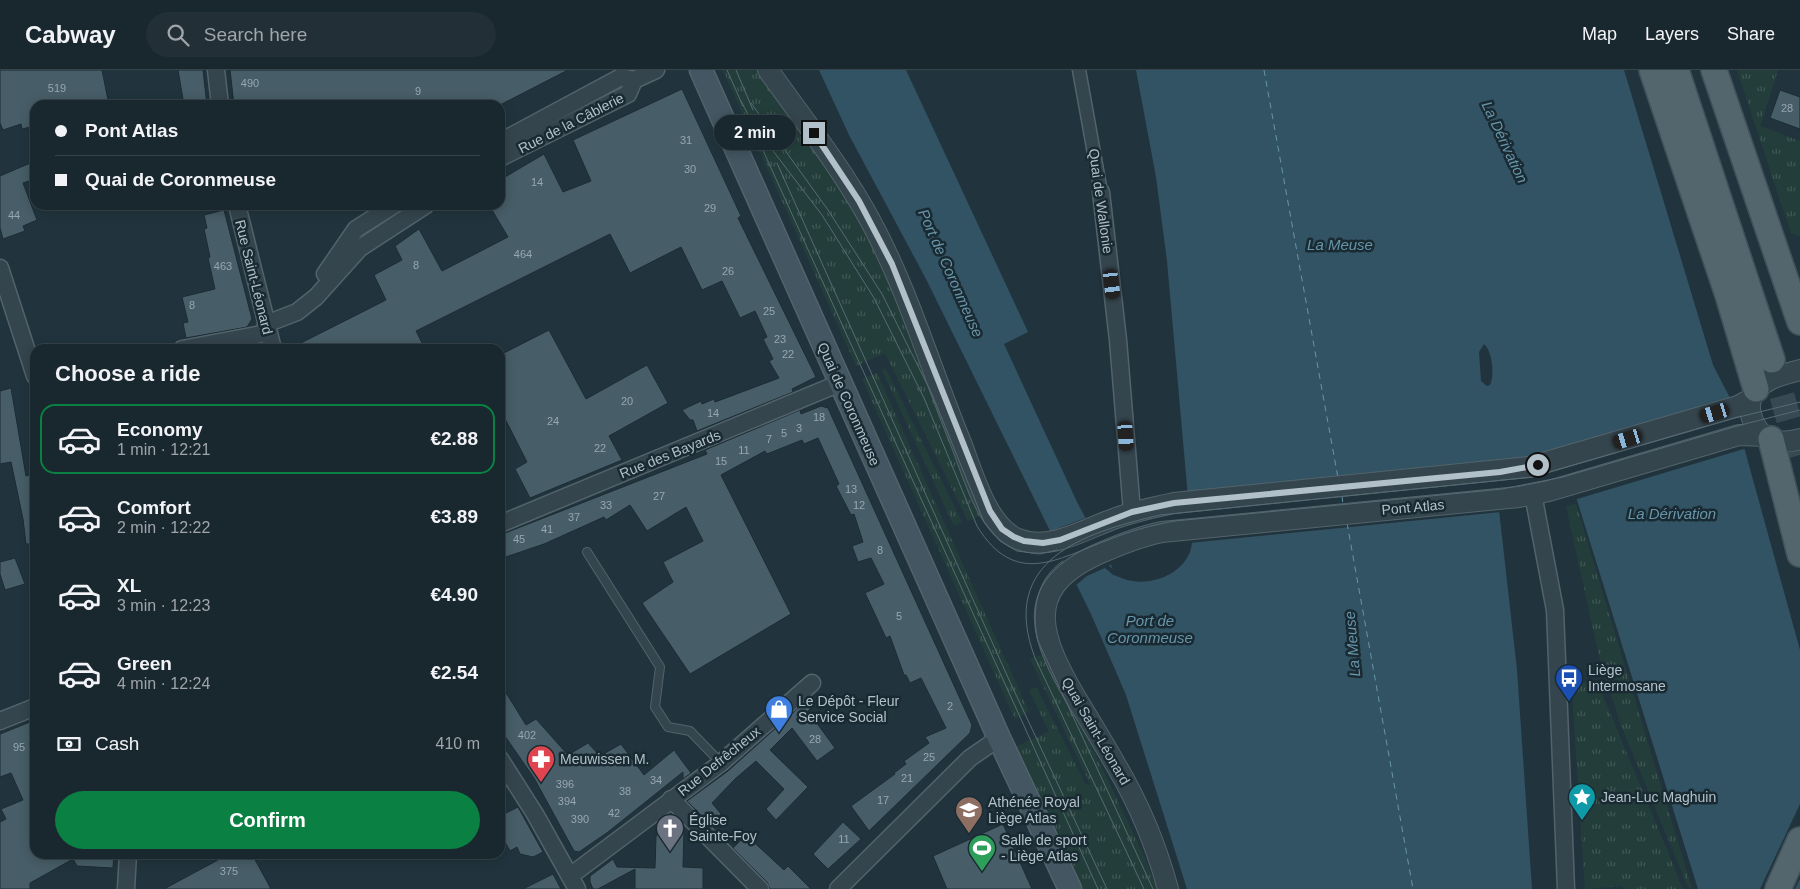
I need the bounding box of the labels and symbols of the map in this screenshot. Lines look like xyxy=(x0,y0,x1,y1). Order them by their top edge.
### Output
house number: 490 xyxy=(241,77,259,89)
house number: 519 xyxy=(48,82,66,94)
house number: 9 xyxy=(415,85,421,97)
street label: Rue de la Câblerie xyxy=(516,89,626,156)
water label: La Dérivation xyxy=(1479,98,1531,186)
house number: 28 xyxy=(1781,102,1793,114)
callout: 2 min xyxy=(714,116,796,150)
route end xyxy=(803,122,825,144)
house number: 31 xyxy=(680,134,692,146)
street label: Quai de Wallonie xyxy=(1086,147,1116,255)
house number: 30 xyxy=(684,163,696,175)
house number: 14 xyxy=(531,176,543,188)
house number: 29 xyxy=(704,202,716,214)
water label: Port de Coronmeuse xyxy=(915,206,987,340)
house number: 44 xyxy=(8,209,20,221)
street label: Rue Saint-Léonard xyxy=(232,218,276,336)
water label: La Meuse xyxy=(1307,236,1373,253)
house number: 464 xyxy=(514,248,532,260)
house number: 8 xyxy=(413,259,419,271)
house number: 463 xyxy=(214,260,232,272)
house number: 26 xyxy=(722,265,734,277)
car xyxy=(1102,268,1121,300)
house number: 8 xyxy=(189,299,195,311)
house number: 25 xyxy=(763,305,775,317)
house number: 23 xyxy=(774,333,786,345)
street label: Quai de Coronmeuse xyxy=(815,340,883,468)
house number: 22 xyxy=(782,348,794,360)
house number: 20 xyxy=(621,395,633,407)
car xyxy=(1698,401,1731,425)
house number: 14 xyxy=(707,407,719,419)
house number: 18 xyxy=(813,411,825,423)
house number: 24 xyxy=(547,415,559,427)
car xyxy=(1117,421,1134,451)
house number: 3 xyxy=(796,422,802,434)
street label: Rue des Bayards xyxy=(617,426,723,482)
house number: 5 xyxy=(781,427,787,439)
car xyxy=(1611,427,1644,451)
house number: 7 xyxy=(766,433,772,445)
house number: 22 xyxy=(594,442,606,454)
house number: 11 xyxy=(738,444,750,456)
route start xyxy=(1527,454,1549,476)
house number: 15 xyxy=(715,455,727,467)
house number: 13 xyxy=(845,483,857,495)
house number: 27 xyxy=(653,490,665,502)
street label: Pont Atlas xyxy=(1381,496,1445,518)
house number: 33 xyxy=(600,499,612,511)
house number: 12 xyxy=(853,499,865,511)
water label: La Dérivation xyxy=(1628,505,1716,522)
house number: 37 xyxy=(568,511,580,523)
house number: 41 xyxy=(541,523,553,535)
house number: 45 xyxy=(513,533,525,545)
house number: 8 xyxy=(877,544,883,556)
house number: 5 xyxy=(896,610,902,622)
water label: La Meuse xyxy=(1341,610,1363,678)
water label: Port de Coronmeuse xyxy=(1107,612,1193,646)
place label: Liège Intermosane xyxy=(1588,662,1666,694)
bus stop icon: Liège Intermosane xyxy=(1554,663,1584,702)
street label: Quai Saint-Léonard xyxy=(1059,674,1133,788)
place label: Le Dépôt - Fleur Service Social xyxy=(798,693,899,725)
shop icon: Le Dépôt - Fleur Service Social xyxy=(764,694,794,733)
house number: 2 xyxy=(947,700,953,712)
street label: Rue Defrêcheux xyxy=(675,723,763,799)
house number: 402 xyxy=(518,729,536,741)
house number: 28 xyxy=(809,733,821,745)
house number: 95 xyxy=(13,741,25,753)
pharmacy icon: Meuwissen M. xyxy=(526,744,556,783)
place label: Meuwissen M. xyxy=(560,751,649,767)
house number: 25 xyxy=(923,751,935,763)
house number: 21 xyxy=(901,772,913,784)
house number: 34 xyxy=(650,774,662,786)
house number: 396 xyxy=(556,778,574,790)
place icon: Jean-Luc Maghuin xyxy=(1567,782,1597,821)
house number: 38 xyxy=(619,785,631,797)
place label: Jean-Luc Maghuin xyxy=(1601,789,1716,805)
house number: 17 xyxy=(877,794,889,806)
place label: Athénée Royal Liège Atlas xyxy=(988,794,1080,826)
house number: 394 xyxy=(558,795,576,807)
school or university icon: Athénée Royal Liège Atlas xyxy=(954,795,984,834)
house number: 42 xyxy=(608,807,620,819)
place label: Église Sainte-Foy xyxy=(689,812,757,844)
house number: 390 xyxy=(571,813,589,825)
church icon: Église Sainte-Foy xyxy=(655,813,685,852)
place label: Salle de sport - Liège Atlas xyxy=(1001,832,1087,864)
house number: 11 xyxy=(838,833,850,845)
sports icon: Salle de sport - Liège Atlas xyxy=(967,833,997,872)
house number: 375 xyxy=(220,865,238,877)

